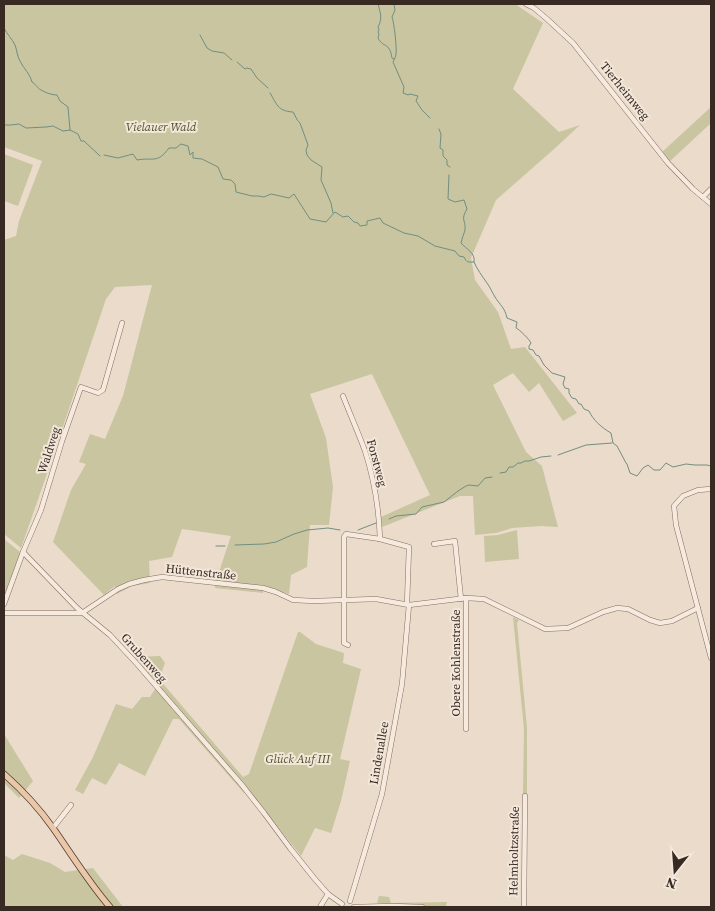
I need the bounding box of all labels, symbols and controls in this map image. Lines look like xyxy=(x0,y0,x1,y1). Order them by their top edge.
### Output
street label: Tierheimweg xyxy=(597,59,653,123)
park label: Vielauer Wald xyxy=(126,119,197,135)
street label: Waldweg xyxy=(34,425,64,475)
street label: Forstweg xyxy=(363,438,391,488)
street label: Hüttenstraße xyxy=(165,560,237,584)
street label: Obere Kohlenstraße xyxy=(448,609,464,717)
street label: Grubenweg xyxy=(117,630,171,686)
street label: Lindenallee xyxy=(366,720,392,786)
park label: Glück Auf III xyxy=(266,751,331,767)
street label: Helmholtzstraße xyxy=(505,806,523,896)
north arrow xyxy=(650,846,700,896)
text: N xyxy=(663,872,679,894)

